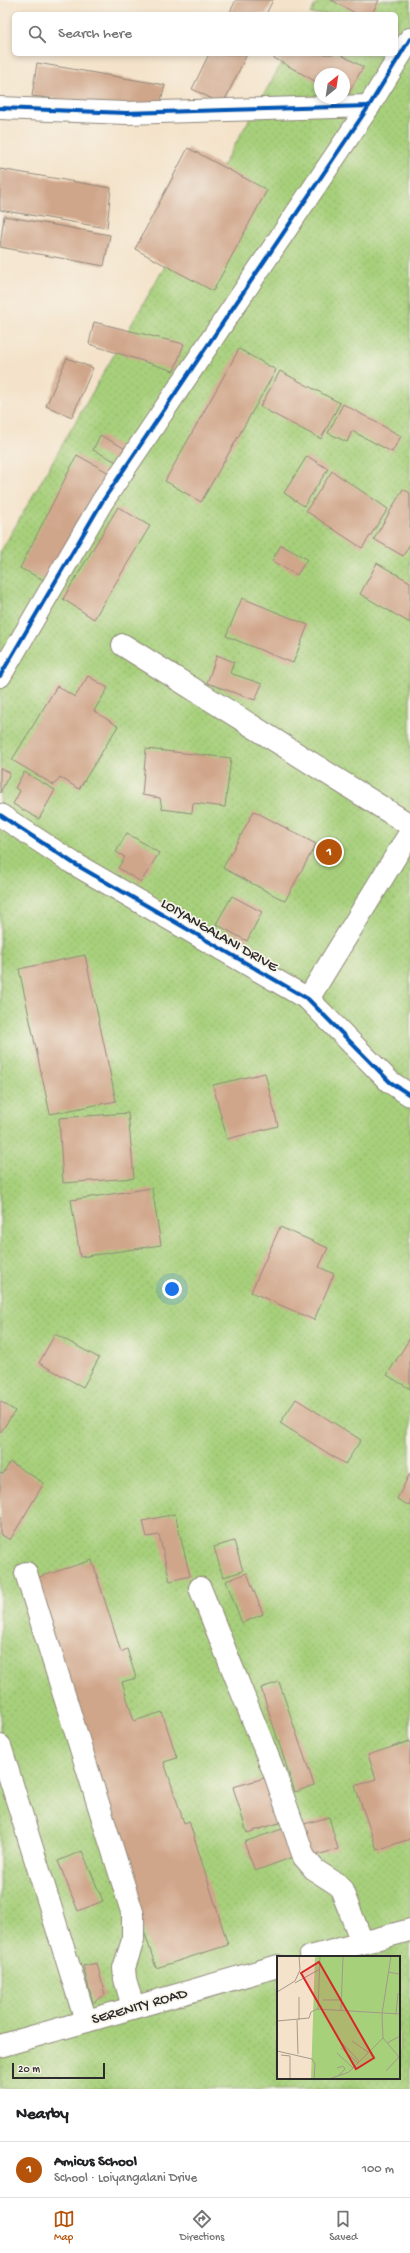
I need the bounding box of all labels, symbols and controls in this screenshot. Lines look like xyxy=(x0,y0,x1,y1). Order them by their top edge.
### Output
search box xyxy=(12,12,398,56)
icon: search xyxy=(26,23,48,45)
text: Search here xyxy=(58,25,132,43)
north arrow xyxy=(314,68,350,104)
pin: 1 xyxy=(316,837,342,867)
street label: LOIYANGALANI DRIVE xyxy=(157,895,281,977)
your location xyxy=(162,1279,182,1299)
inset map xyxy=(277,1956,400,2079)
street label: SERENITY ROAD xyxy=(90,1985,190,2029)
scale bar xyxy=(12,2061,105,2080)
text: 20 m xyxy=(18,2064,40,2076)
text: Nearby xyxy=(16,2105,69,2125)
text: Amicus School xyxy=(54,2153,137,2171)
text: 1 xyxy=(26,2162,32,2177)
text: 100 m xyxy=(362,2162,394,2177)
text: School · Loiyangalani Drive xyxy=(54,2171,197,2186)
tab: Map xyxy=(53,2208,75,2244)
tab: Directions xyxy=(180,2208,224,2244)
tab: Saved xyxy=(329,2208,357,2244)

